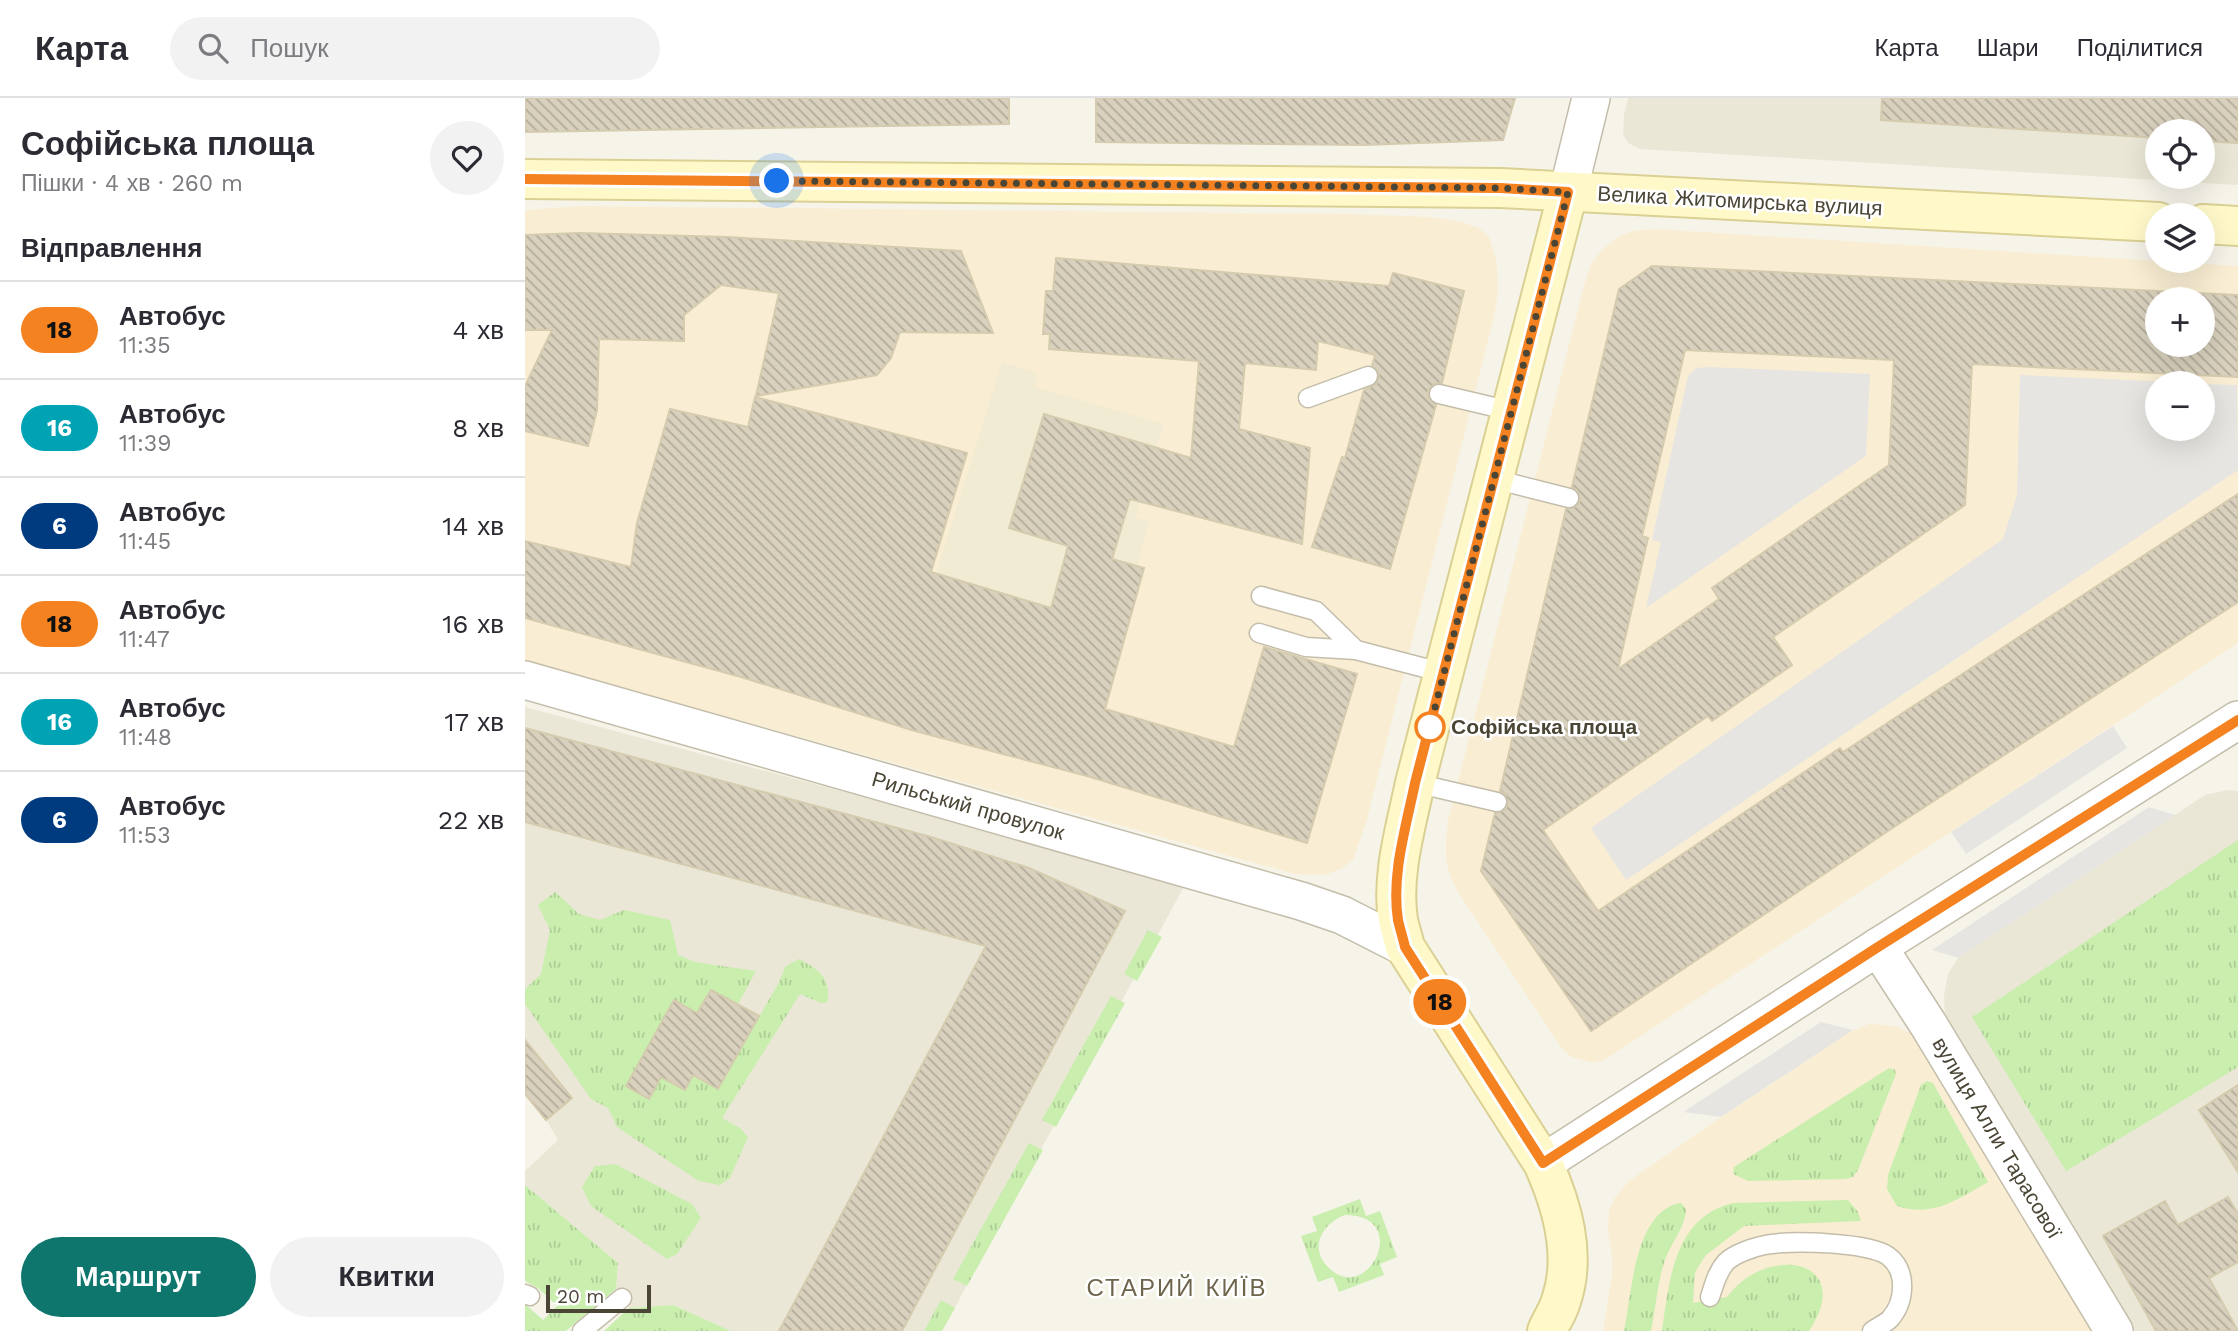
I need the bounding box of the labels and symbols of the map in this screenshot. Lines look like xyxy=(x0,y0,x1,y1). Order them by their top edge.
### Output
your location xyxy=(759,163,794,198)
street label: Велика Житомирська вулиця xyxy=(1597,181,1883,220)
marker: Софійська площа xyxy=(1415,712,1445,742)
place label: Софійська площа xyxy=(1451,714,1637,739)
street label: Рильський провулок xyxy=(869,766,1068,845)
line badge: 18 xyxy=(1409,979,1471,1025)
street label: вулиця Алли Тарасової xyxy=(1927,1033,2068,1243)
district label: СТАРИЙ КИЇВ xyxy=(1086,1274,1268,1302)
scale bar xyxy=(546,1282,651,1314)

